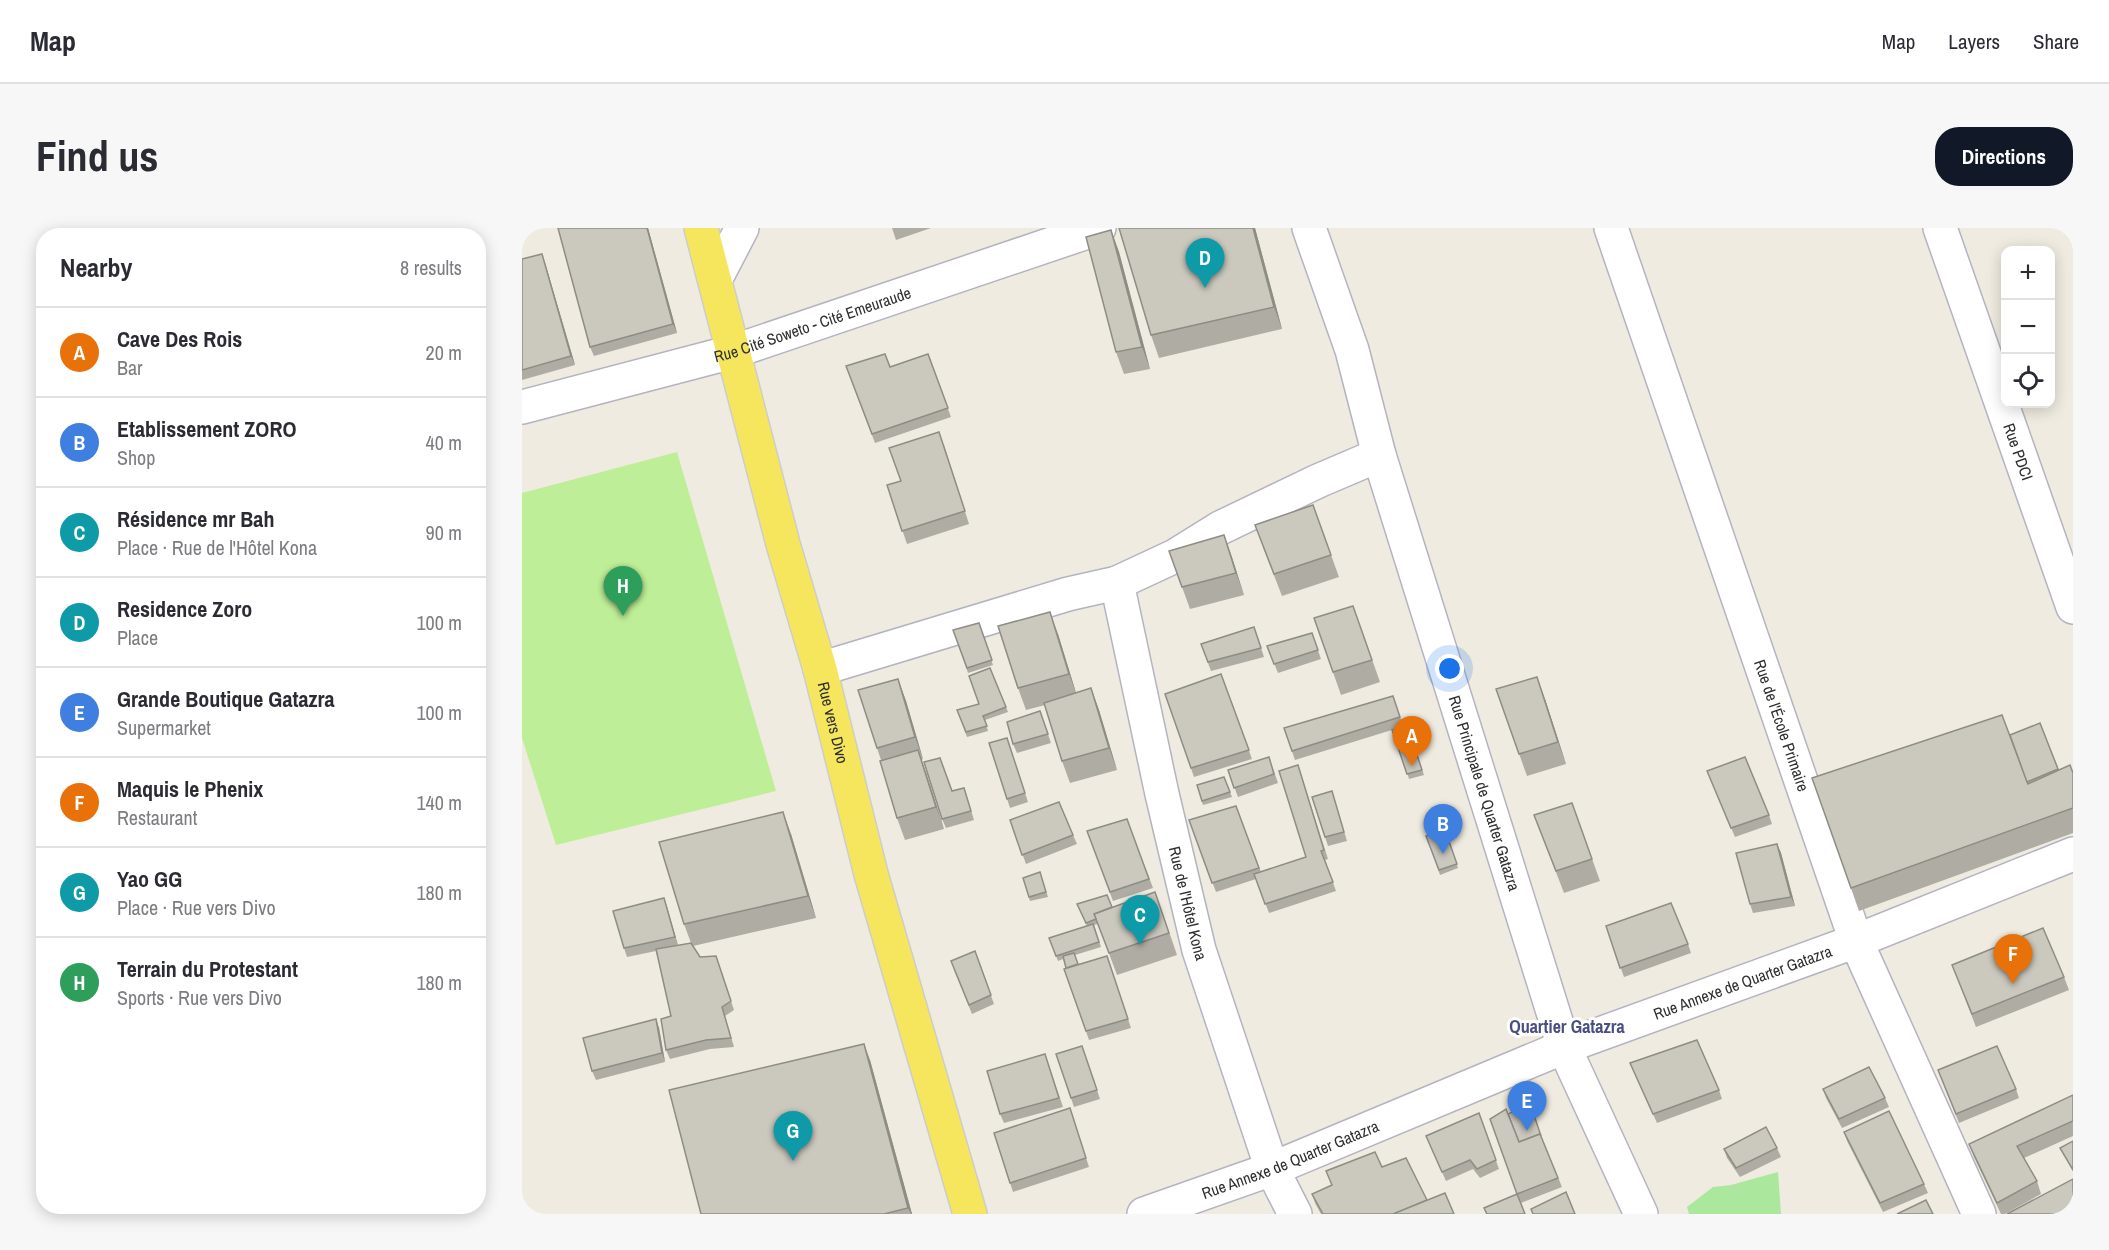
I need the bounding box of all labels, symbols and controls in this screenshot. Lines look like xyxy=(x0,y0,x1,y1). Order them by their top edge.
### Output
text: Map xyxy=(30,22,76,60)
text: Map xyxy=(1882,27,1915,56)
text: Layers xyxy=(1948,27,2000,56)
text: Share xyxy=(2033,27,2079,56)
button: Directions xyxy=(1935,127,2073,186)
text: Find us xyxy=(36,128,158,184)
pin: D xyxy=(1186,238,1224,288)
map controls xyxy=(2001,246,2055,408)
button: + xyxy=(2001,246,2055,300)
text: Nearby xyxy=(60,250,132,285)
text: 8 results xyxy=(400,254,462,281)
street label: Rue Cité Soweto - Cité Emeuraude xyxy=(711,281,914,367)
button: − xyxy=(2001,300,2055,354)
text: Cave Des Rois xyxy=(117,324,242,354)
text: A xyxy=(74,339,85,366)
text: 20 m xyxy=(426,339,462,366)
text: Bar xyxy=(117,354,143,381)
button: locate xyxy=(2001,354,2055,408)
text: Etablissement ZORO xyxy=(117,414,296,444)
street label: Rue PDCI xyxy=(1998,420,2039,483)
text: B xyxy=(74,429,85,456)
text: 40 m xyxy=(426,429,462,456)
text: Shop xyxy=(117,444,155,471)
text: Résidence mr Bah xyxy=(117,504,274,534)
text: C xyxy=(74,519,85,546)
text: 90 m xyxy=(426,519,462,546)
text: Place · Rue de l'Hôtel Kona xyxy=(117,534,317,561)
pin: H xyxy=(604,566,642,616)
text: Residence Zoro xyxy=(117,594,252,624)
text: D xyxy=(74,609,85,636)
text: 100 m xyxy=(416,609,462,636)
text: Place xyxy=(117,624,158,651)
your location xyxy=(1435,654,1464,683)
street label: Rue de l'École Primaire xyxy=(1749,656,1815,794)
street label: Rue vers Divo xyxy=(813,680,854,766)
text: Grande Boutique Gatazra xyxy=(117,684,335,714)
street label: Rue Principale de Quarter Gatazra xyxy=(1444,693,1526,894)
text: E xyxy=(74,699,85,726)
text: 100 m xyxy=(416,699,462,726)
text: Supermarket xyxy=(117,714,211,741)
pin: A xyxy=(1392,716,1432,766)
text: Maquis le Phenix xyxy=(117,774,263,804)
text: F xyxy=(74,789,85,816)
text: 140 m xyxy=(416,789,462,816)
text: Restaurant xyxy=(117,804,197,831)
pin: B xyxy=(1424,804,1462,854)
street label: Rue de l'Hôtel Kona xyxy=(1164,844,1213,964)
text: Yao GG xyxy=(117,864,182,894)
text: G xyxy=(73,879,86,906)
text: 180 m xyxy=(416,879,462,906)
text: Place · Rue vers Divo xyxy=(117,894,276,921)
pin: C xyxy=(1120,896,1160,945)
pin: F xyxy=(1994,934,2032,984)
street label: Rue Annexe de Quarter Gatazra xyxy=(1650,940,1835,1025)
text: Terrain du Protestant xyxy=(117,954,298,984)
text: H xyxy=(74,969,85,996)
text: 180 m xyxy=(416,969,462,996)
text: Sports · Rue vers Divo xyxy=(117,984,282,1011)
district label: Quartier Gatazra xyxy=(1509,1014,1626,1039)
pin: E xyxy=(1508,1082,1546,1131)
pin: G xyxy=(774,1112,812,1161)
street label: Rue Annexe de Quarter Gatazra xyxy=(1199,1114,1383,1204)

